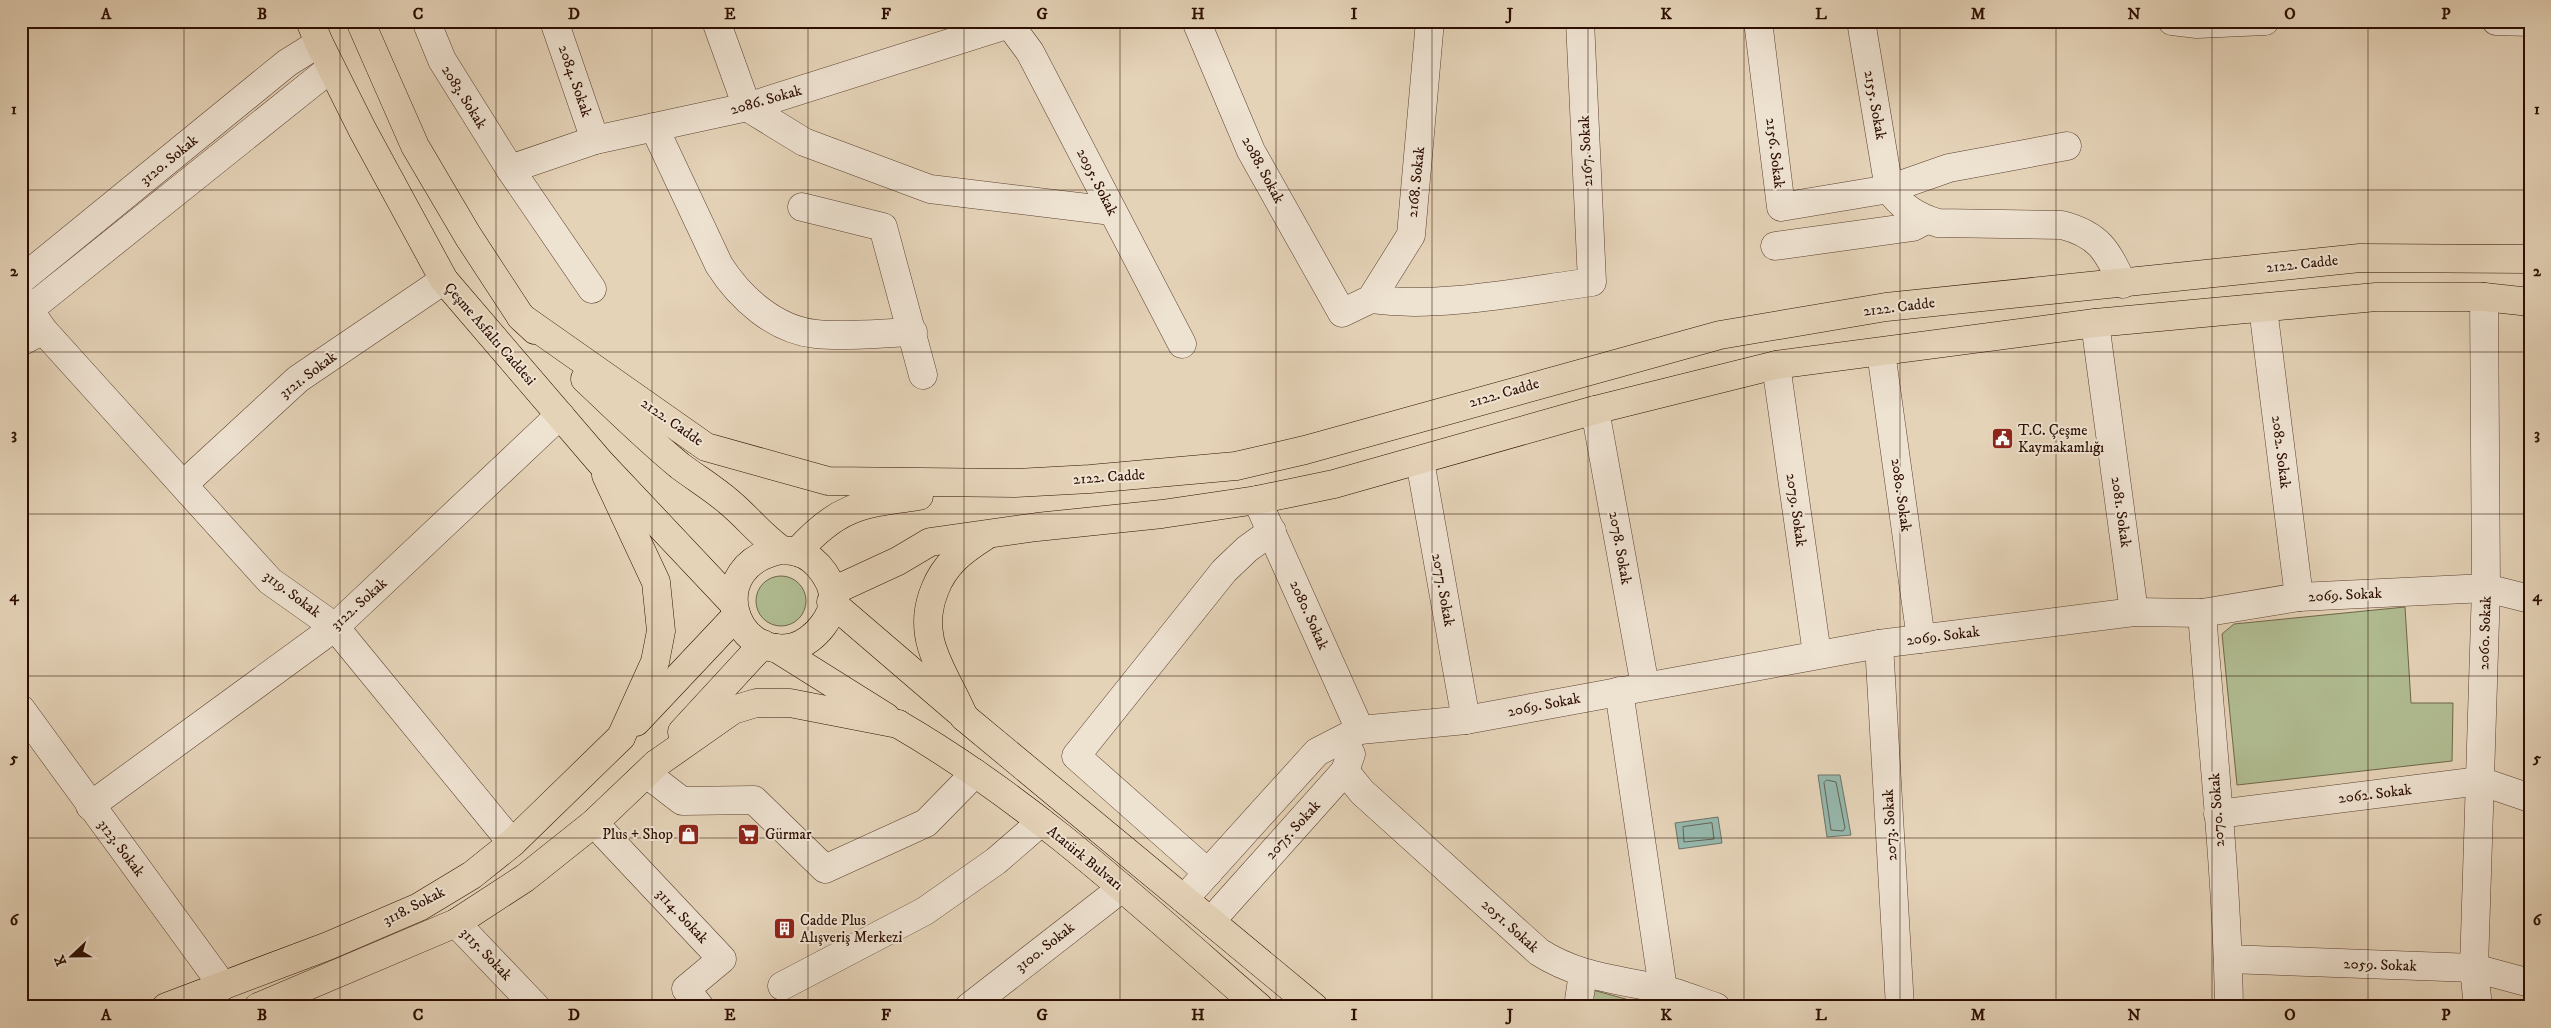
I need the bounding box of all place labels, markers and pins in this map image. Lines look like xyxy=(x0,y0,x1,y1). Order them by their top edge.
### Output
place label: T.C. Çeşme Kaymakamlığı xyxy=(2018,421,2104,457)
public building icon: T.C. Çeşme Kaymakamlığı xyxy=(1990,427,2014,451)
shop icon: Plus + Shop xyxy=(677,822,701,846)
supermarket icon: Gürmar xyxy=(737,822,761,846)
place label: Plus + Shop xyxy=(602,825,673,844)
place label: Gürmar xyxy=(765,825,812,844)
place label: Cadde Plus Alışveriş Merkezi xyxy=(800,911,903,947)
building icon: Cadde Plus Alışveriş Merkezi xyxy=(772,917,796,941)

